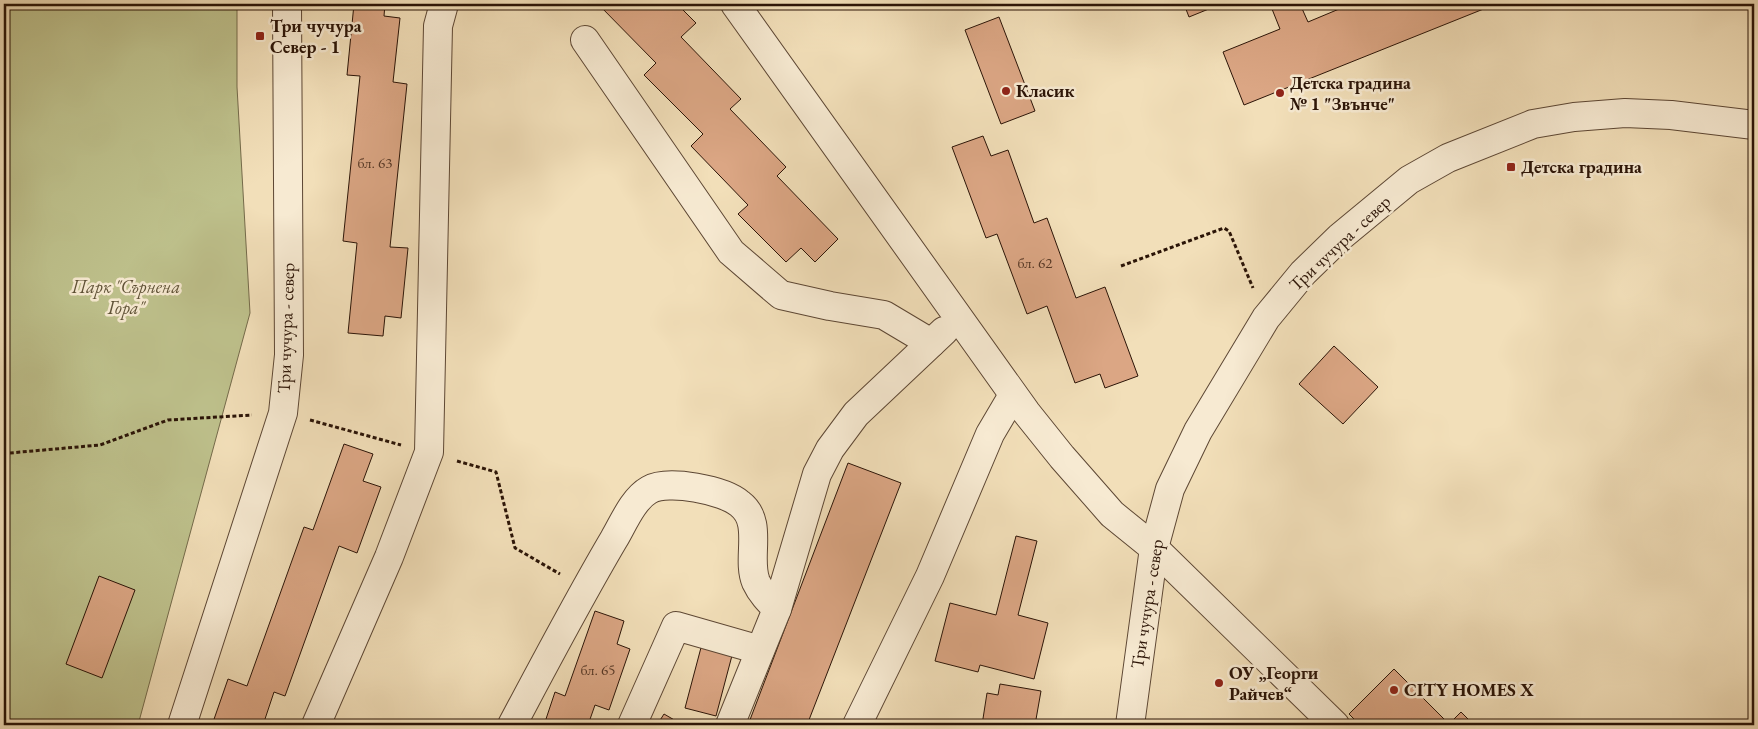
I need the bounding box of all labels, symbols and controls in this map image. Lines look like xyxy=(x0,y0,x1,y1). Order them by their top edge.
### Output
place label: Три чучура Север - 1 xyxy=(270,14,362,58)
marker: Три чучура Север - 1 xyxy=(254,30,266,42)
place label: Детска градина № 1 "Звънче" xyxy=(1290,71,1411,115)
place label: Класик xyxy=(1016,79,1074,102)
marker: Класик xyxy=(1000,85,1012,97)
marker: Детска градина № 1 "Звънче" xyxy=(1274,87,1286,99)
house number: бл. 63 xyxy=(358,153,392,172)
place label: Детска градина xyxy=(1521,155,1642,178)
marker: Детска градина xyxy=(1505,161,1517,173)
street label: Три чучура - север xyxy=(1284,190,1395,296)
house number: бл. 62 xyxy=(1018,253,1053,272)
street label: Три чучура - север xyxy=(272,262,299,394)
park label: Парк "Сърнена Гора" xyxy=(71,275,180,320)
street label: Три чучура - север xyxy=(1125,537,1168,670)
house number: бл. 65 xyxy=(581,660,615,679)
place label: ОУ „Георги Райчев“ xyxy=(1229,661,1319,705)
marker: ОУ „Георги Райчев“ xyxy=(1213,677,1225,689)
place label: CITY HOMES X xyxy=(1404,678,1534,701)
marker: CITY HOMES X xyxy=(1388,684,1400,696)

